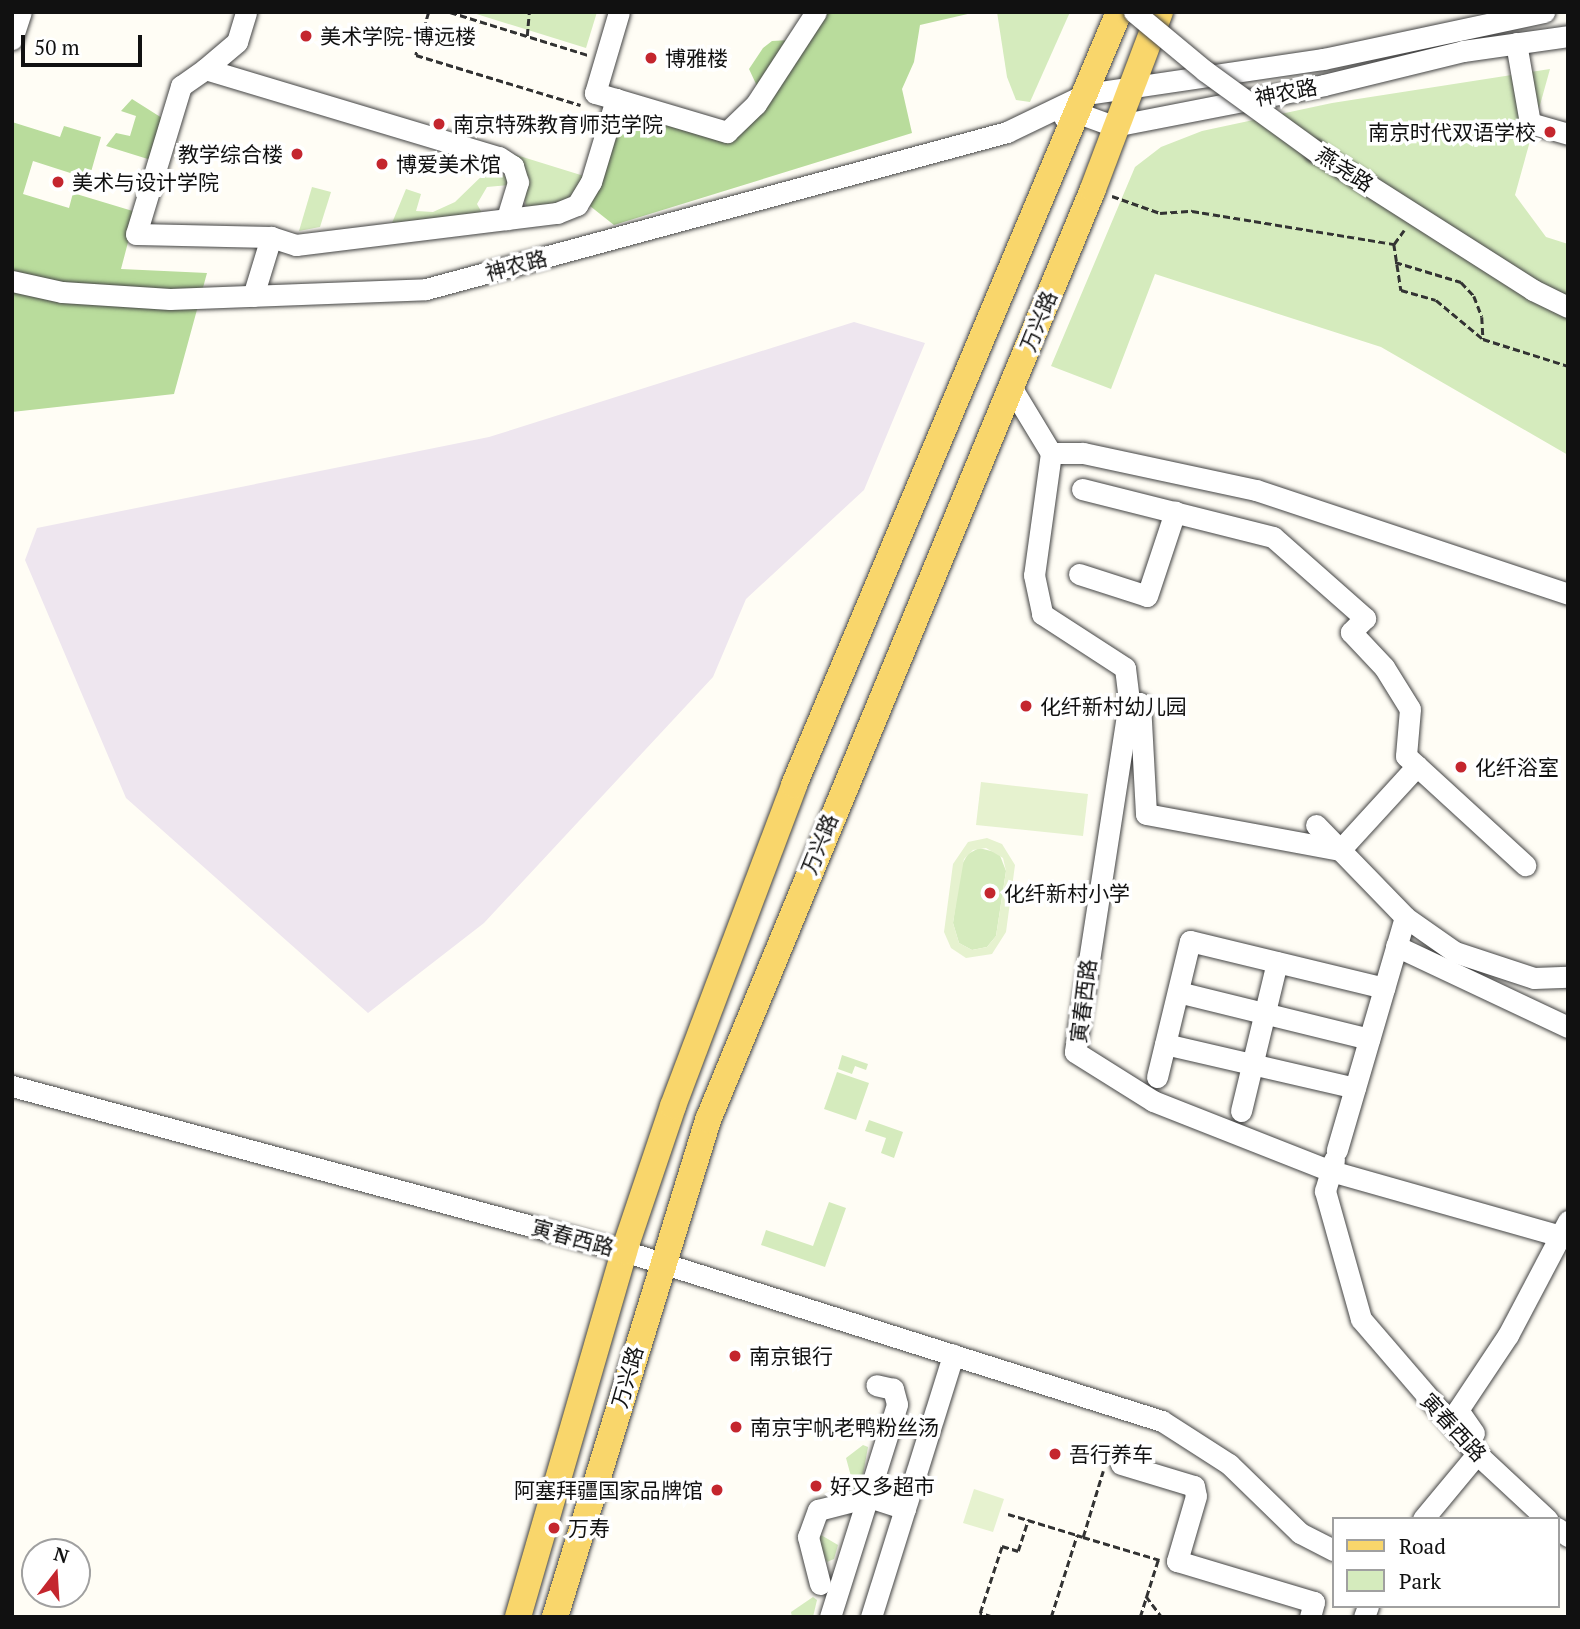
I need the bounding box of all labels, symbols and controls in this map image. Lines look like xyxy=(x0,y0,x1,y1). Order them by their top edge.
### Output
scale bar xyxy=(24,21,145,65)
place label: 美术学院-博远楼 xyxy=(320,23,476,49)
marker: 美术学院-博远楼 xyxy=(298,28,314,44)
text: 50 m xyxy=(34,33,80,61)
place label: 博雅楼 xyxy=(665,45,728,71)
marker: 博雅楼 xyxy=(643,50,659,66)
street label: 神农路 xyxy=(1253,74,1319,110)
place label: 南京特殊教育师范学院 xyxy=(453,111,663,137)
marker: 南京特殊教育师范学院 xyxy=(431,116,447,132)
place label: 南京时代双语学校 xyxy=(1368,119,1536,145)
marker: 南京时代双语学校 xyxy=(1542,124,1558,140)
place label: 教学综合楼 xyxy=(178,141,283,167)
street label: 燕尧路 xyxy=(1312,141,1378,197)
marker: 教学综合楼 xyxy=(289,146,305,162)
place label: 博爱美术馆 xyxy=(396,151,501,177)
marker: 博爱美术馆 xyxy=(374,156,390,172)
place label: 美术与设计学院 xyxy=(72,169,219,195)
marker: 美术与设计学院 xyxy=(50,174,66,190)
street label: 神农路 xyxy=(482,245,550,285)
street label: 万兴路 xyxy=(1015,287,1061,355)
place label: 化纤新村幼儿园 xyxy=(1040,693,1187,719)
marker: 化纤新村幼儿园 xyxy=(1018,698,1034,714)
place label: 化纤浴室 xyxy=(1475,754,1559,780)
marker: 化纤浴室 xyxy=(1453,759,1469,775)
street label: 万兴路 xyxy=(796,810,842,878)
place label: 化纤新村小学 xyxy=(1004,880,1130,906)
marker: 化纤新村小学 xyxy=(982,885,998,901)
street label: 寅春西路 xyxy=(1065,958,1101,1044)
street label: 寅春西路 xyxy=(529,1214,617,1260)
street label: 万兴路 xyxy=(606,1343,648,1411)
place label: 南京银行 xyxy=(749,1343,833,1369)
marker: 南京银行 xyxy=(727,1348,743,1364)
street label: 寅春西路 xyxy=(1416,1388,1492,1466)
place label: 南京宇帆老鸭粉丝汤 xyxy=(750,1414,939,1440)
marker: 南京宇帆老鸭粉丝汤 xyxy=(728,1419,744,1435)
place label: 吾行养车 xyxy=(1069,1441,1153,1467)
marker: 吾行养车 xyxy=(1047,1446,1063,1462)
place label: 好又多超市 xyxy=(830,1473,935,1499)
place label: 阿塞拜疆国家品牌馆 xyxy=(514,1477,703,1503)
marker: 好又多超市 xyxy=(808,1478,824,1494)
marker: 阿塞拜疆国家品牌馆 xyxy=(709,1482,725,1498)
place label: 万寿 xyxy=(568,1515,610,1541)
legend xyxy=(1332,1517,1559,1608)
marker: 万寿 xyxy=(546,1520,562,1536)
text: Road xyxy=(1399,1532,1446,1560)
north arrow xyxy=(21,1538,91,1608)
text: N xyxy=(51,1540,72,1568)
text: Park xyxy=(1399,1567,1441,1595)

